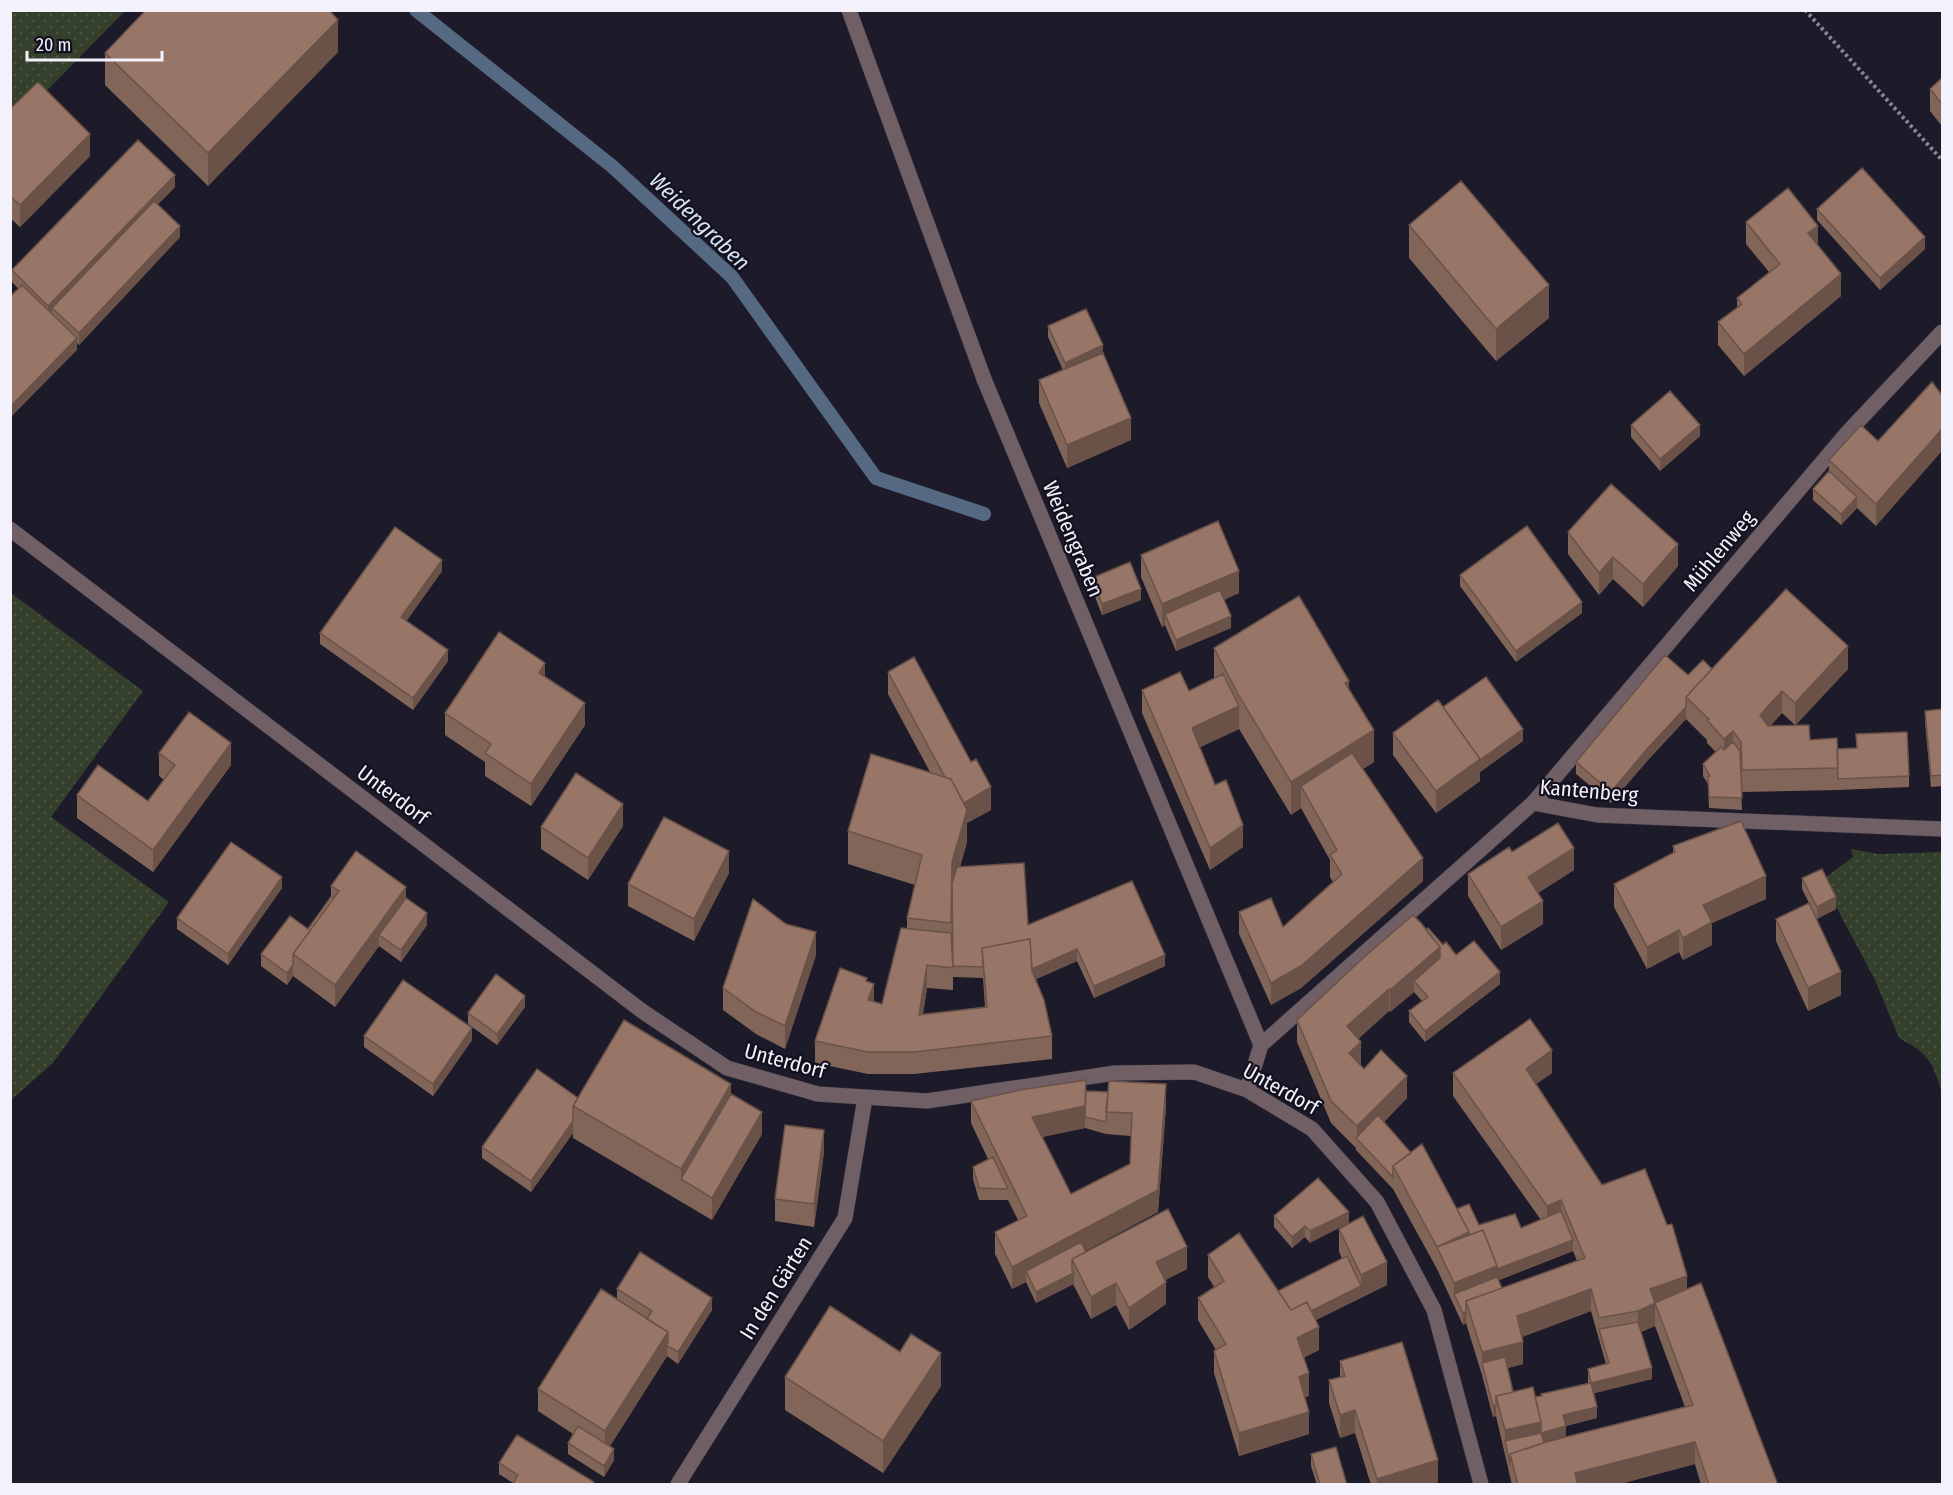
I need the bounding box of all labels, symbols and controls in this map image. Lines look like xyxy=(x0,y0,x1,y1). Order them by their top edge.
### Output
scale bar xyxy=(27,24,162,62)
text: 20 m xyxy=(36,34,71,56)
water label: Weidengraben xyxy=(644,167,755,276)
street label: Weidengraben xyxy=(1037,477,1109,601)
street label: Mühlenweg xyxy=(1678,505,1760,597)
street label: Unterdorf xyxy=(352,760,435,831)
street label: Kantenberg xyxy=(1539,774,1639,808)
street label: Unterdorf xyxy=(741,1038,830,1085)
street label: Unterdorf xyxy=(1238,1057,1325,1121)
street label: In den Gärten xyxy=(734,1232,818,1344)

